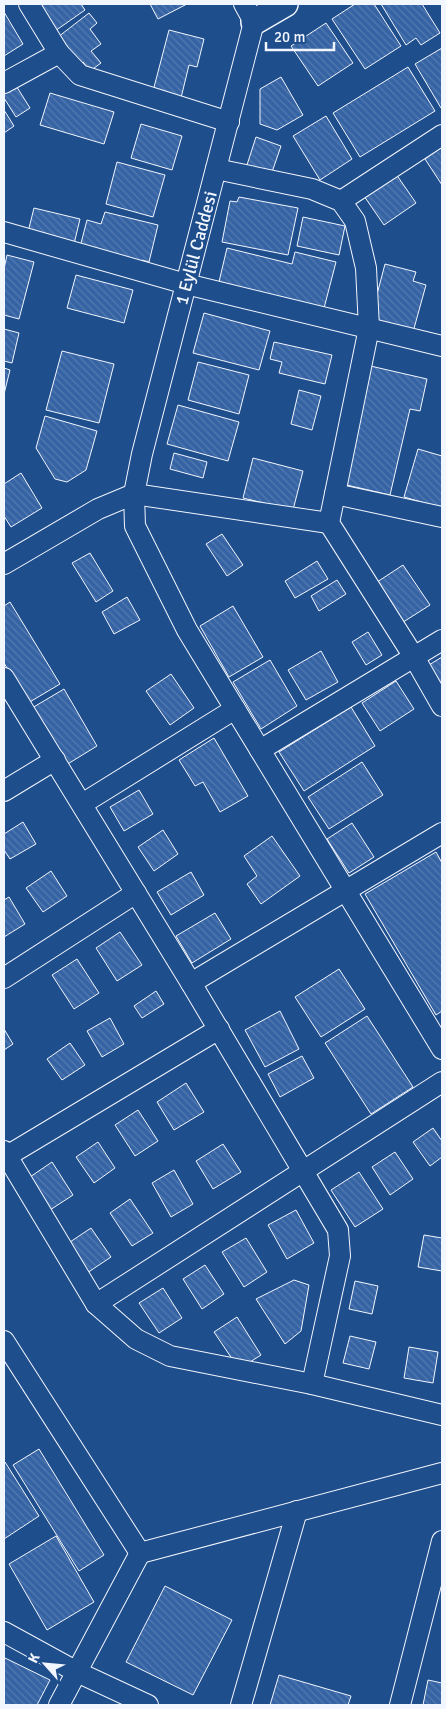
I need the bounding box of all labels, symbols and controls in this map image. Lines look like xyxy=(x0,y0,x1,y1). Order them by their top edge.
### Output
scale bar xyxy=(266,20,334,52)
text: 20 m xyxy=(274,28,305,46)
street label: 1 Eylül Caddesi xyxy=(170,189,222,307)
north arrow xyxy=(20,1639,70,1689)
text: K xyxy=(24,1650,44,1666)

